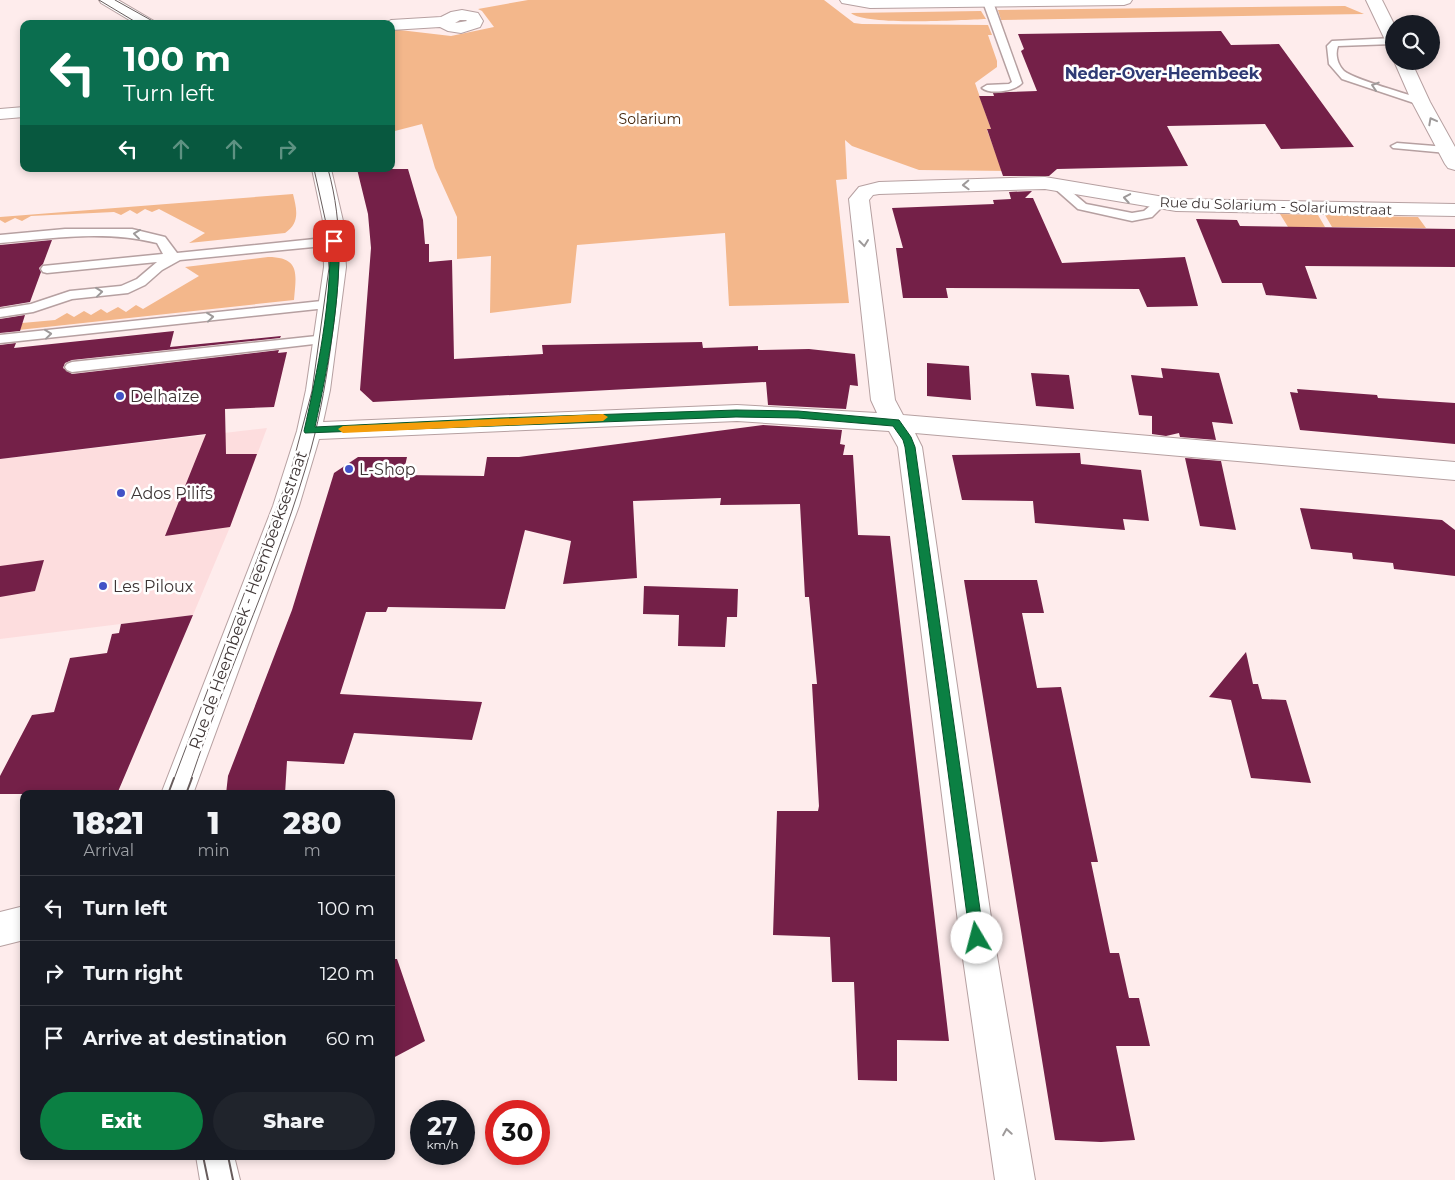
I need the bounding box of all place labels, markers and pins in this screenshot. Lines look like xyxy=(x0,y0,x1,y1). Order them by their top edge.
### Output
pin xyxy=(313,220,355,262)
place label: Delhaize xyxy=(130,387,199,406)
marker: Delhaize xyxy=(114,390,126,402)
place label: L-Shop xyxy=(359,460,416,479)
marker: L-Shop xyxy=(343,463,355,475)
place label: Ados Pilifs xyxy=(131,484,213,503)
marker: Ados Pilifs xyxy=(115,487,127,499)
place label: Les Piloux xyxy=(113,577,194,596)
marker: Les Piloux xyxy=(97,580,109,592)

